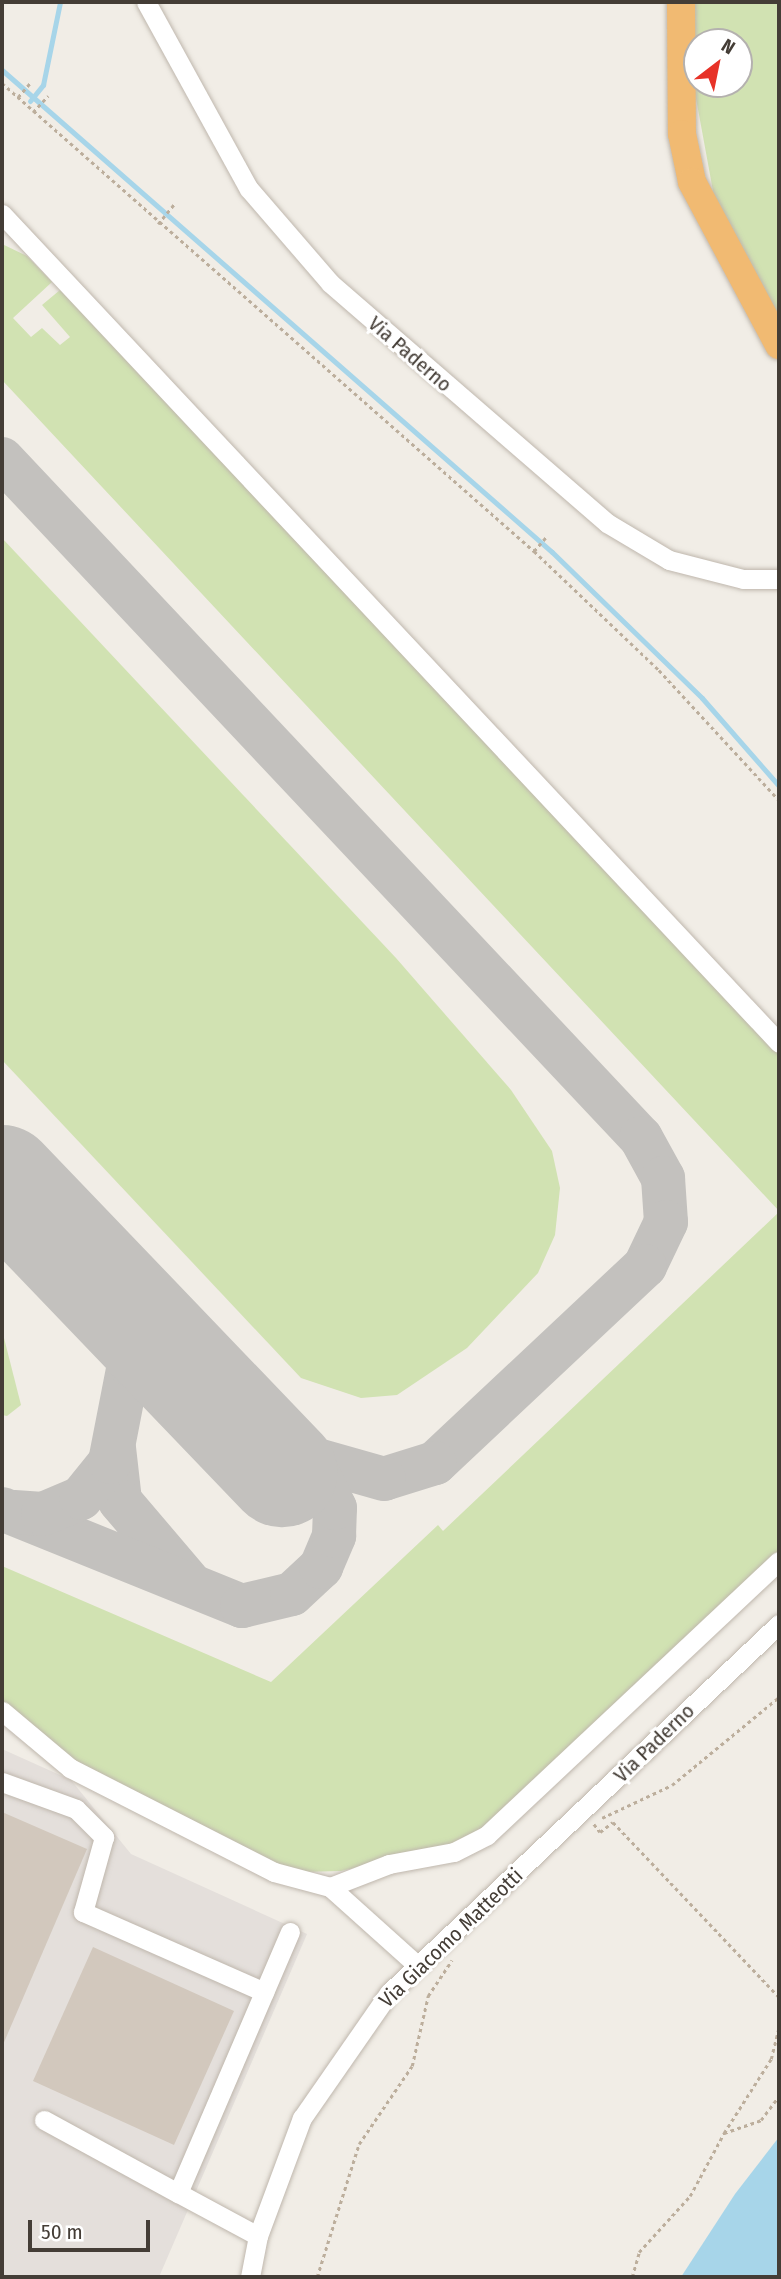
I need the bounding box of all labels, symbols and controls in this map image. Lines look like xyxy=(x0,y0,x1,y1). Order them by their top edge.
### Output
north arrow xyxy=(683,28,753,98)
text: N xyxy=(717,34,739,59)
street label: Via Paderno xyxy=(363,311,457,397)
street label: Via Paderno xyxy=(608,1698,700,1788)
street label: Via Giacomo Matteotti xyxy=(374,1863,528,2013)
scale bar xyxy=(32,2206,154,2250)
text: 50 m xyxy=(41,2219,83,2245)

